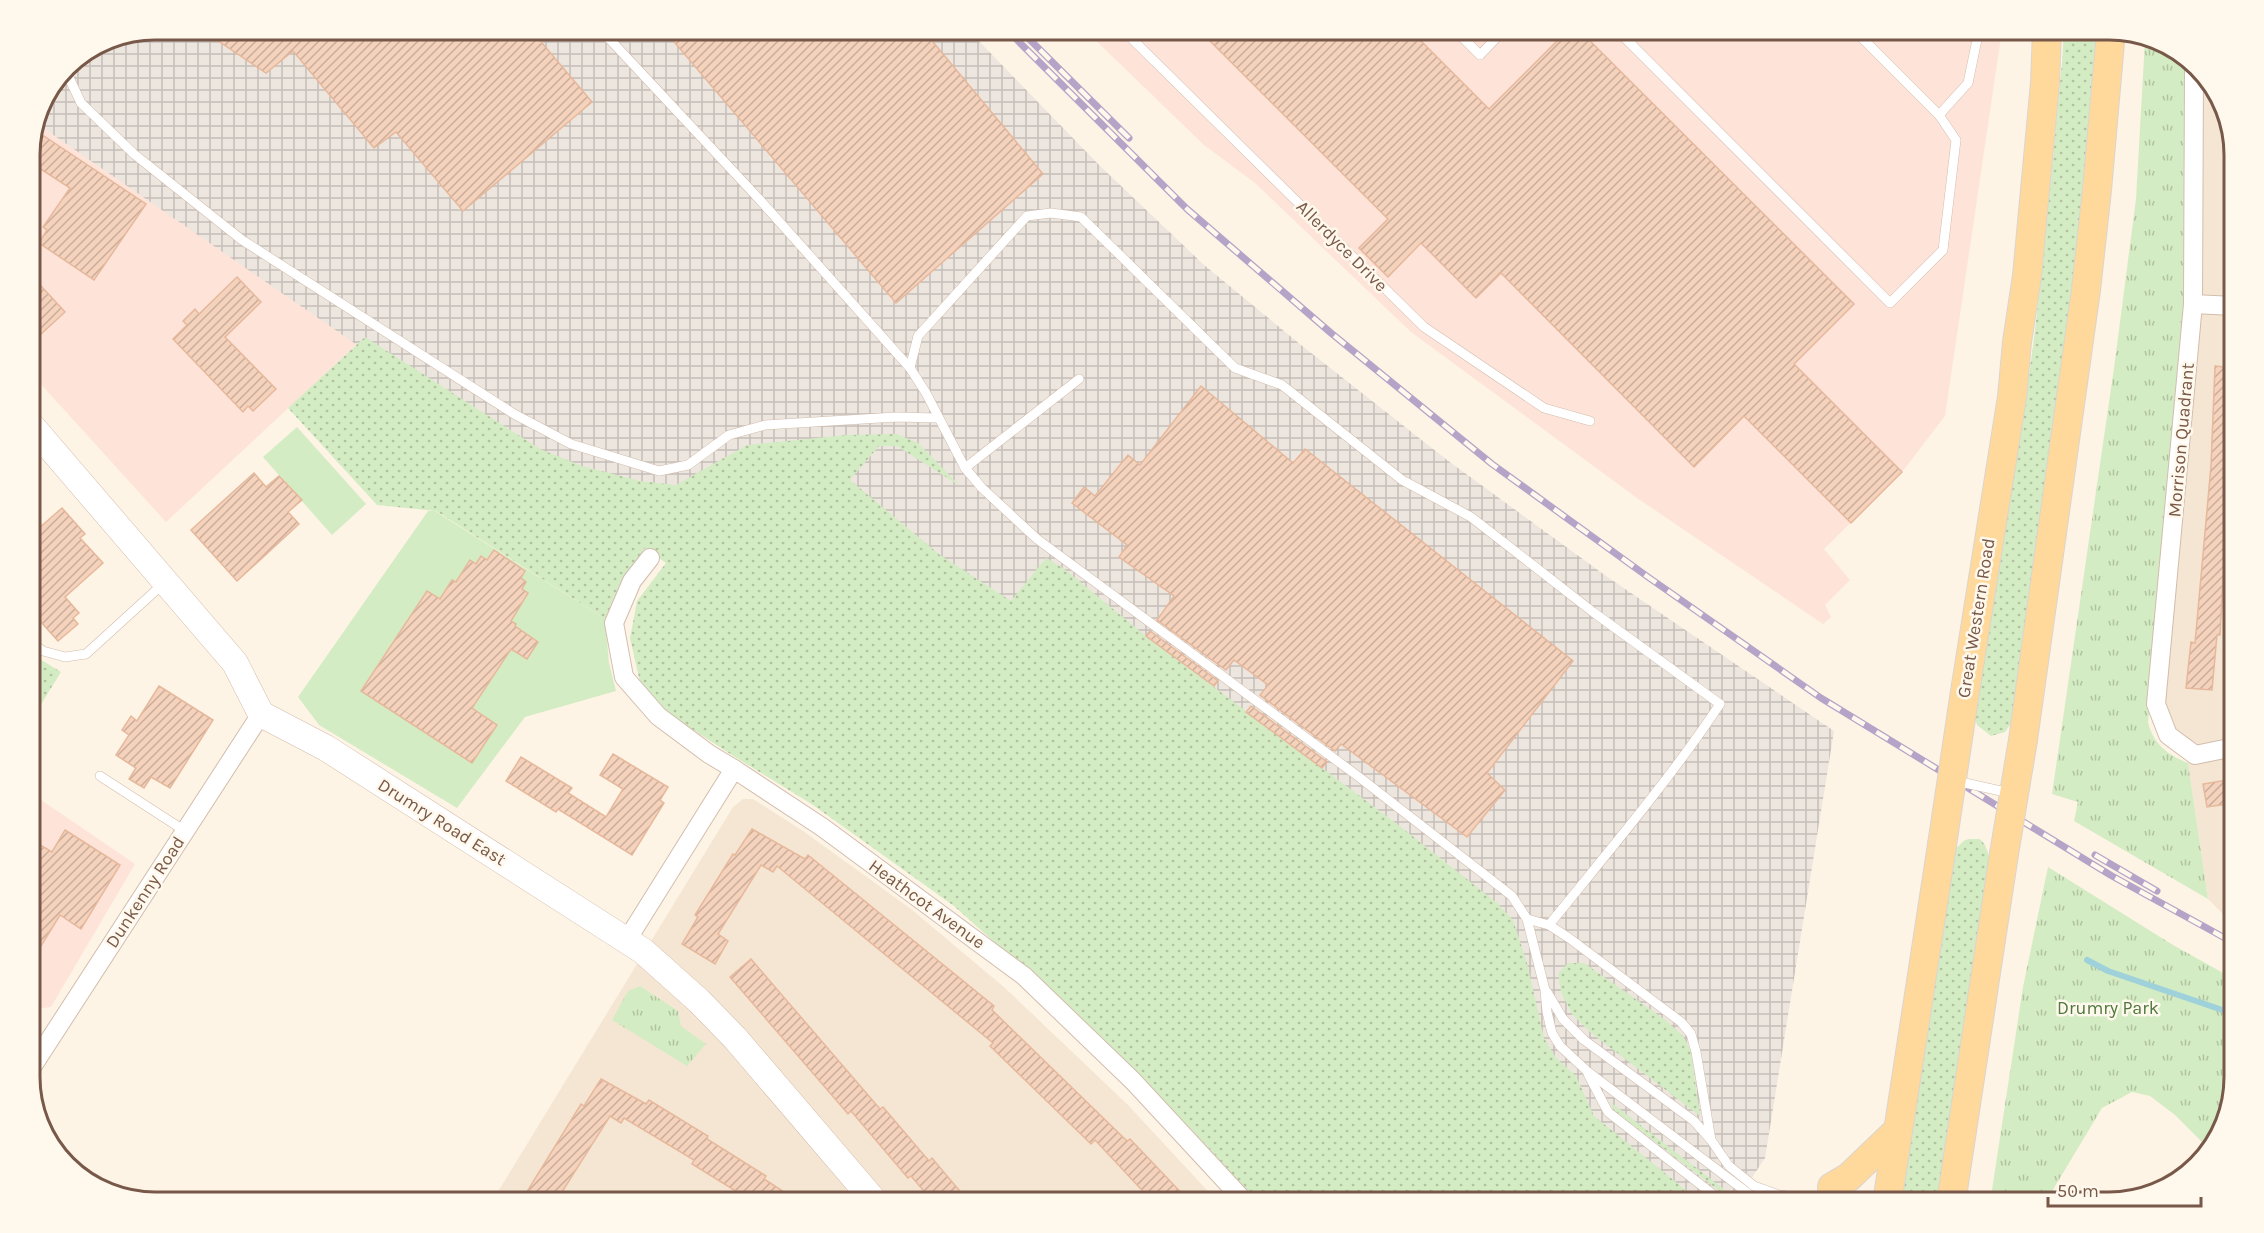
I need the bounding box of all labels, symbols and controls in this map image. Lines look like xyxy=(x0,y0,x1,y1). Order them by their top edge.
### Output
street label: Allerdyce Drive xyxy=(1292,196,1392,296)
street label: Morrison Quadrant xyxy=(2163,362,2199,518)
street label: Great Western Road xyxy=(1952,536,2000,700)
street label: Drumry Road East xyxy=(374,774,510,870)
street label: Dunkenny Road xyxy=(101,832,189,952)
street label: Heathcot Avenue xyxy=(865,854,989,954)
park label: Drumry Park xyxy=(2057,997,2159,1019)
scale bar xyxy=(2048,1170,2201,1208)
text: 50 m xyxy=(2057,1180,2099,1202)

